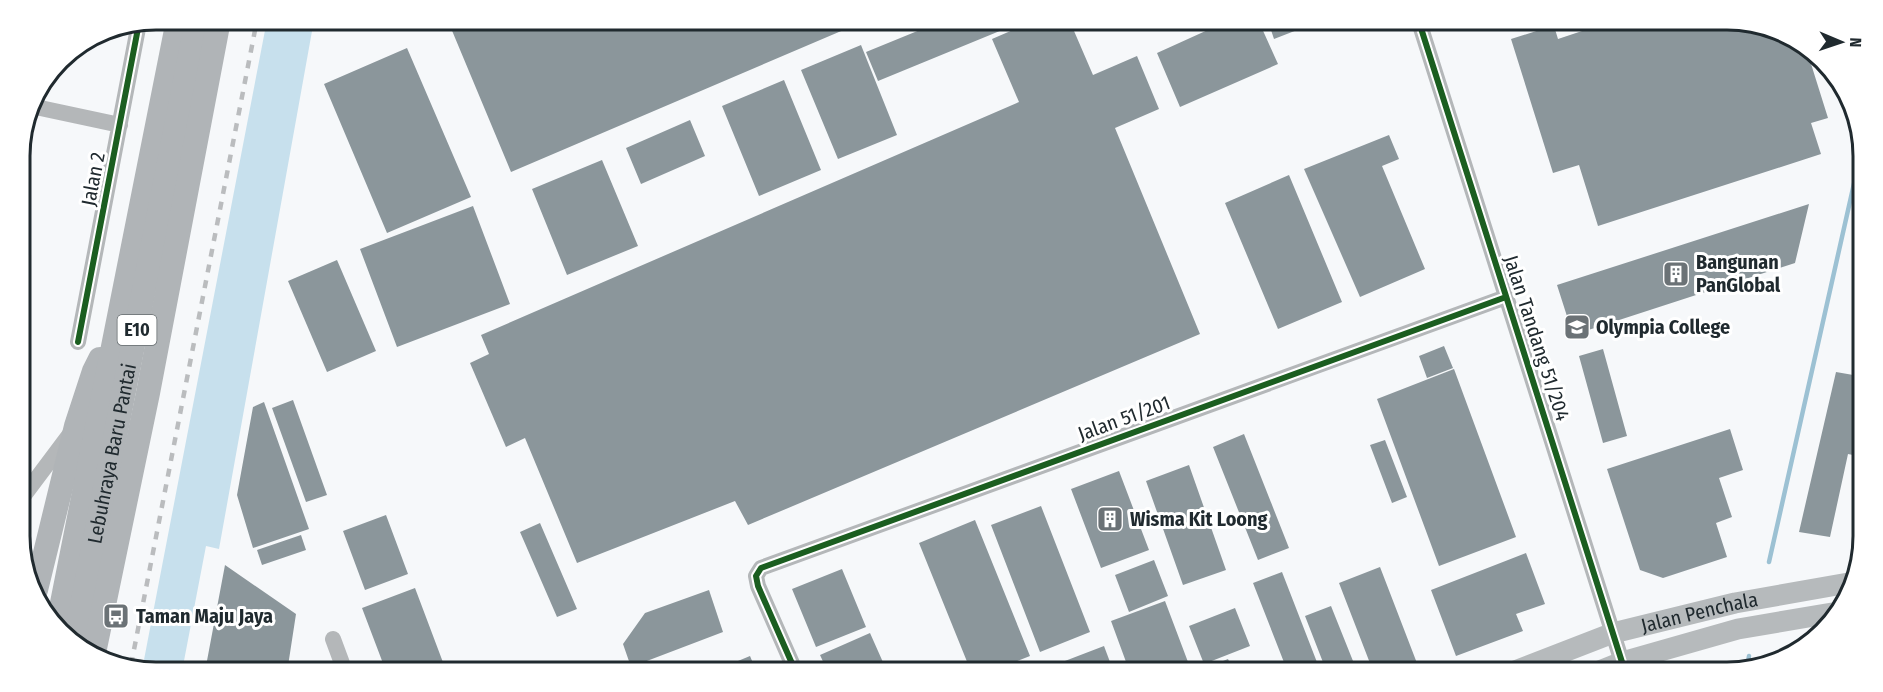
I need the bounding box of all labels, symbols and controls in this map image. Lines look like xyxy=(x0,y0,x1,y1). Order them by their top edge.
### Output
north arrow xyxy=(1811,12,1871,72)
text: N xyxy=(1846,37,1865,48)
street label: Jalan 2 xyxy=(76,150,110,208)
place label: Bangunan PanGlobal xyxy=(1696,250,1781,297)
street label: Jalan Tandang 51/204 xyxy=(1499,252,1575,424)
building icon: Bangunan PanGlobal xyxy=(1661,259,1691,289)
school or university icon: Olympia College xyxy=(1562,312,1592,342)
road number: E10 xyxy=(118,315,156,345)
place label: Olympia College xyxy=(1596,315,1730,339)
street label: Lebuhraya Baru Pantai xyxy=(82,361,141,546)
street label: Jalan 51/201 xyxy=(1075,390,1173,446)
building icon: Wisma Kit Loong xyxy=(1095,504,1125,534)
place label: Wisma Kit Loong xyxy=(1130,507,1267,531)
street label: Jalan Penchala xyxy=(1639,587,1760,638)
bus stop icon: Taman Maju Jaya xyxy=(101,601,131,631)
place label: Taman Maju Jaya xyxy=(136,604,273,628)

